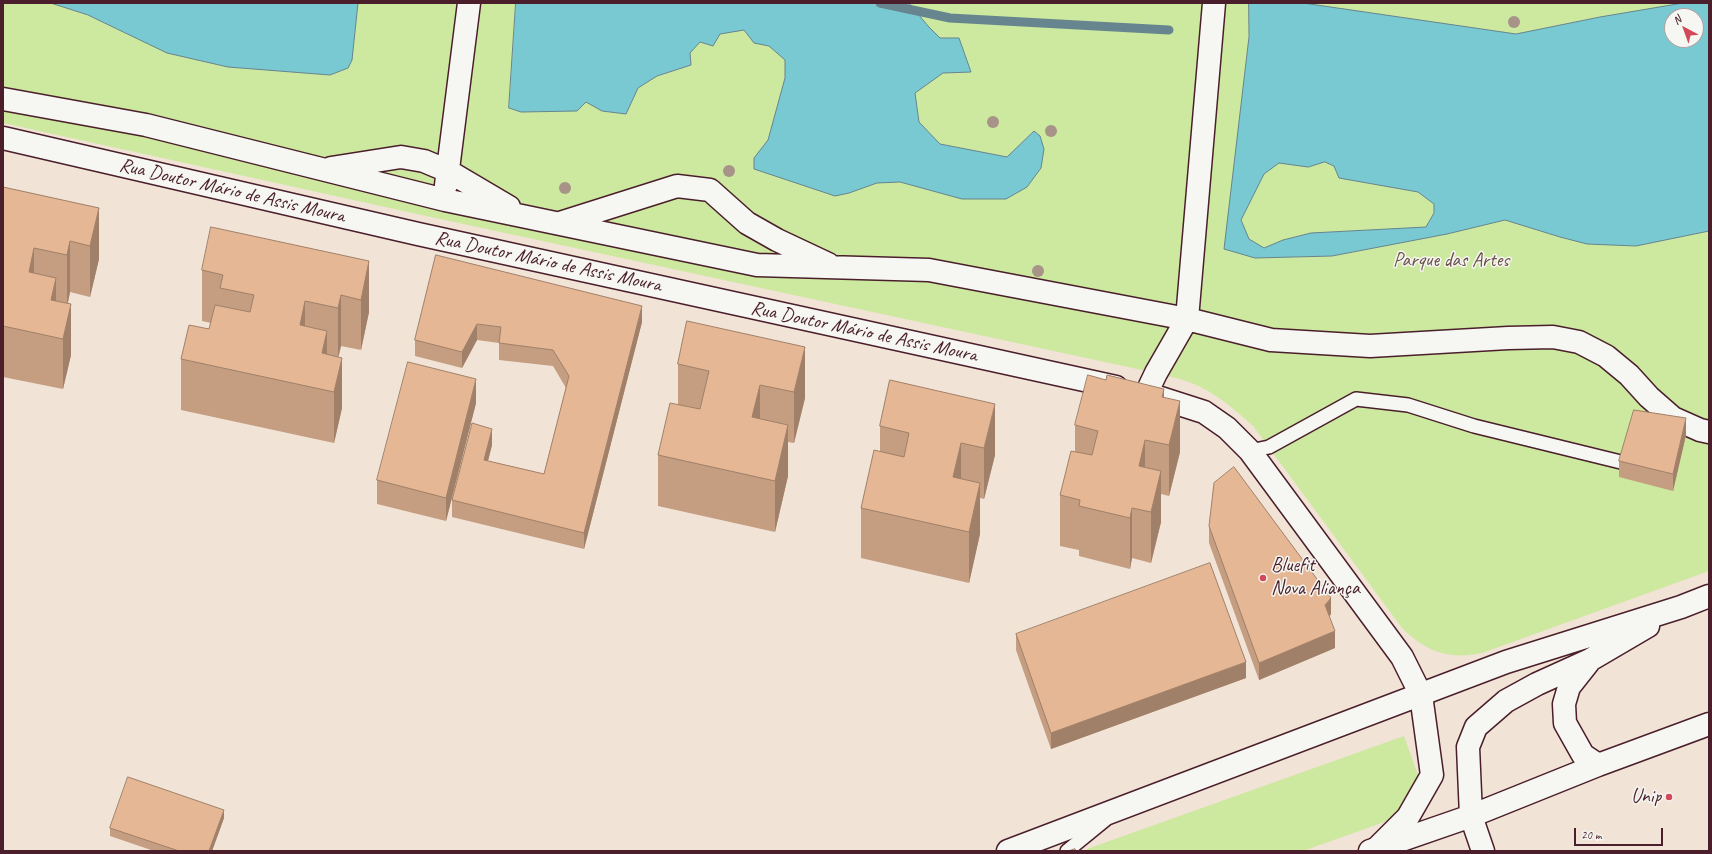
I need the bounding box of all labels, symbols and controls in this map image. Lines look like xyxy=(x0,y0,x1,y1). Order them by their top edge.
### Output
north arrow xyxy=(1664,8,1704,48)
text: N xyxy=(1670,12,1684,27)
street label: Rua Doutor Mário de Assis Moura xyxy=(117,153,347,229)
street label: Rua Doutor Mário de Assis Moura xyxy=(433,226,663,298)
park label: Parque das Artes xyxy=(1393,249,1509,273)
street label: Rua Doutor Mário de Assis Moura xyxy=(749,296,979,368)
place label: Bluefit Nova Aliança xyxy=(1271,554,1360,601)
marker: Bluefit Nova Aliança xyxy=(1258,573,1268,583)
place label: Unip xyxy=(1631,785,1661,809)
marker: Unip xyxy=(1664,792,1674,802)
scale bar xyxy=(1576,820,1665,846)
text: 20 m xyxy=(1581,827,1601,843)

